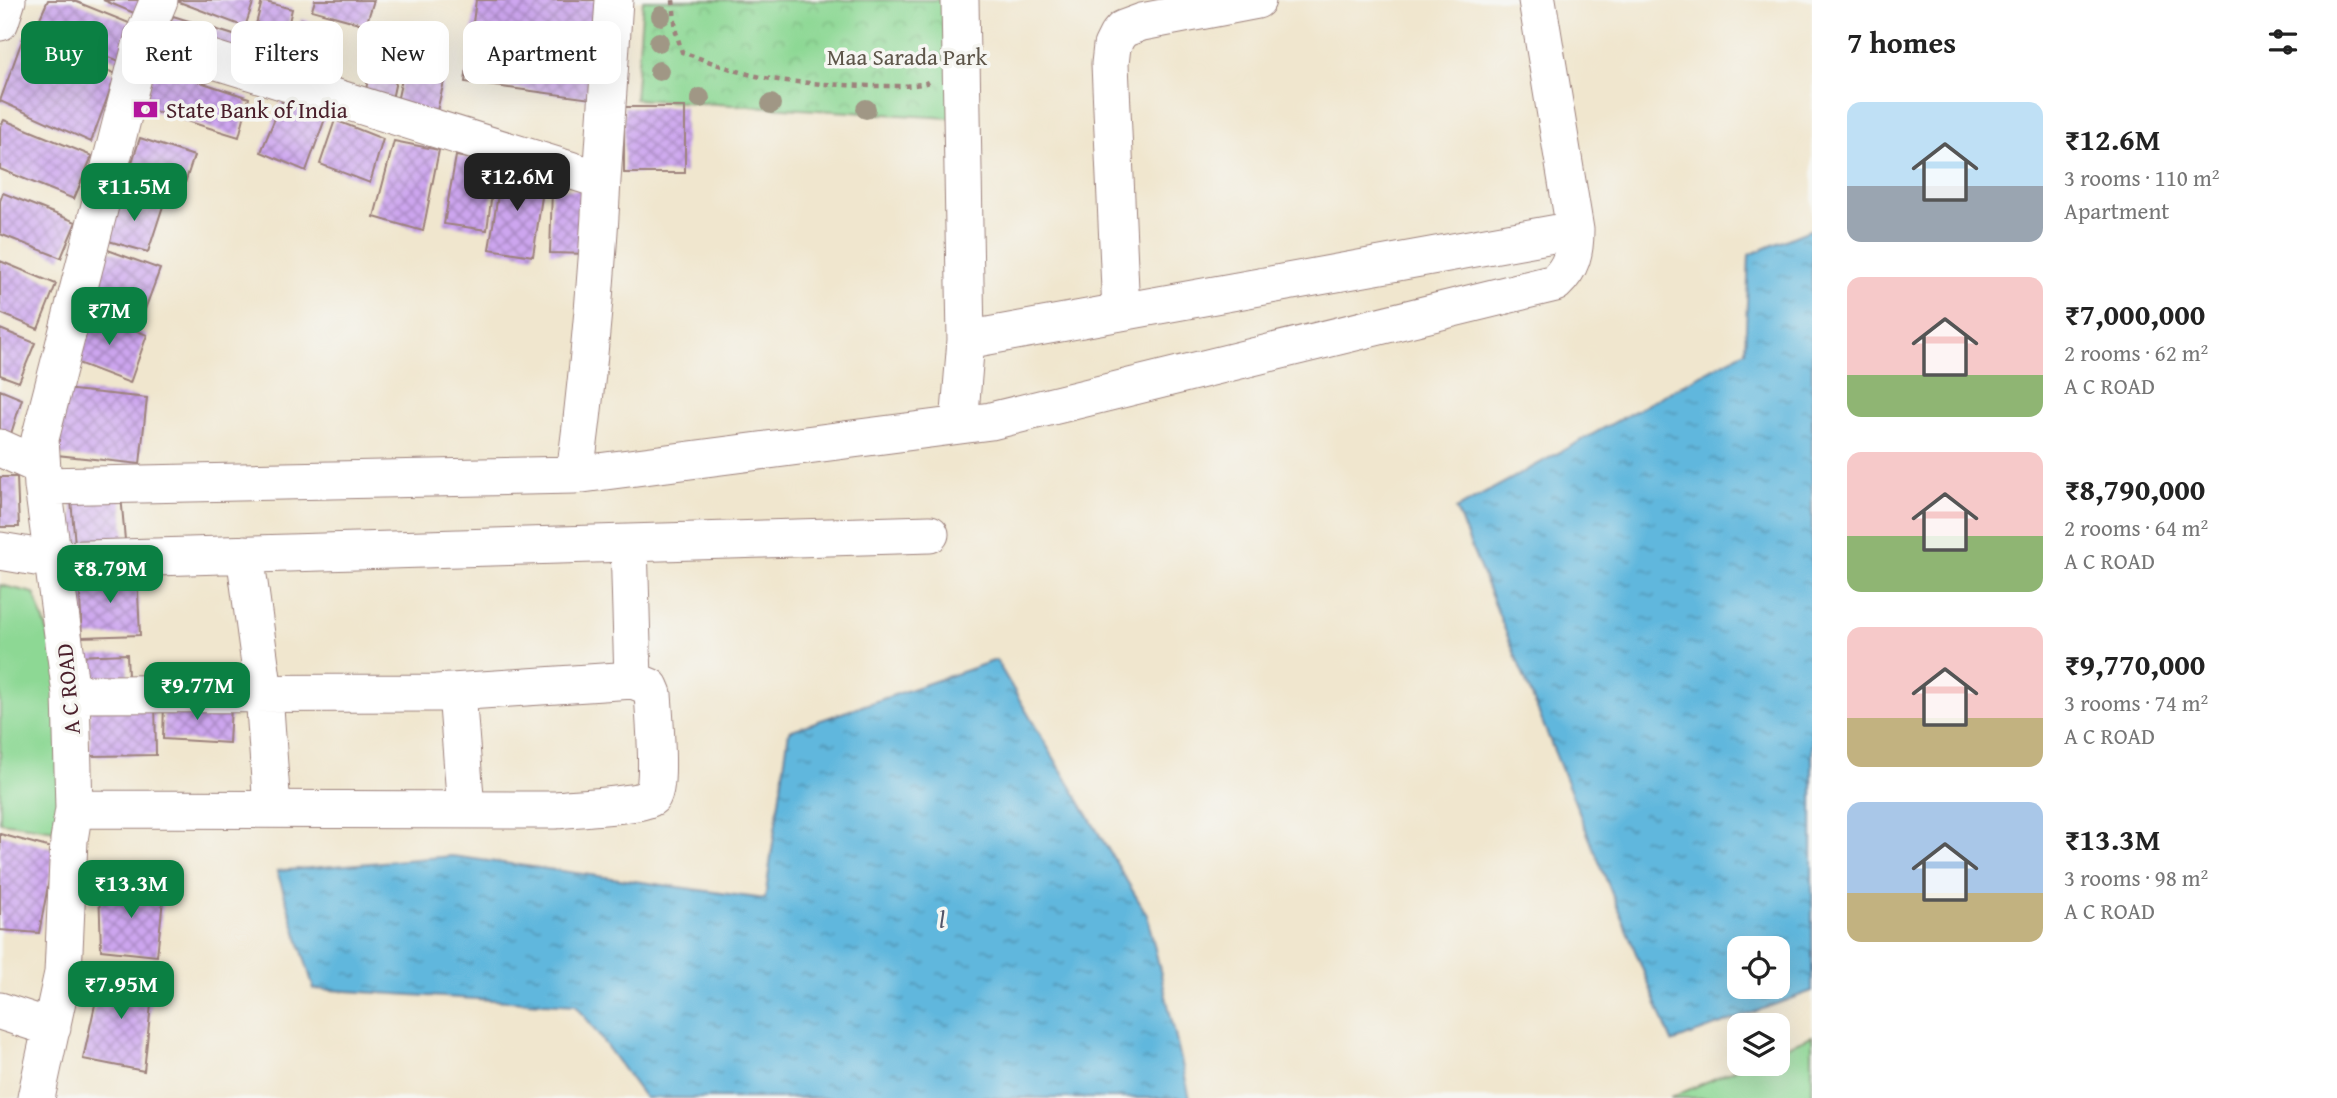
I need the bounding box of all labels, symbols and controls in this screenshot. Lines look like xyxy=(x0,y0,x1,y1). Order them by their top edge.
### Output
text: 7 homes xyxy=(1847,20,1956,64)
chip: Buy xyxy=(21,21,108,84)
chip: Rent xyxy=(122,21,217,84)
chip: Filters xyxy=(231,21,343,84)
chip: New xyxy=(357,21,449,84)
chip: Apartment xyxy=(463,21,621,84)
icon: filters xyxy=(2264,23,2302,61)
park label: Maa Sarada Park xyxy=(827,40,988,73)
place label: State Bank of India xyxy=(166,93,348,126)
bank icon: State Bank of India xyxy=(132,96,160,124)
text: ₹12.6M xyxy=(2064,117,2160,161)
icon: home xyxy=(1903,130,1987,214)
pin: ₹12.6M xyxy=(460,154,574,213)
text: ₹12.6M xyxy=(480,159,554,192)
text: 3 rooms · 110 m² xyxy=(2064,161,2219,194)
pin: ₹11.5M xyxy=(77,164,191,223)
text: ₹11.5M xyxy=(97,169,171,202)
text: Apartment xyxy=(2064,194,2169,227)
pin: ₹7M xyxy=(75,288,143,347)
text: ₹7,000,000 xyxy=(2064,292,2205,336)
text: ₹7M xyxy=(87,293,131,326)
icon: home xyxy=(1903,305,1987,389)
text: 2 rooms · 62 m² xyxy=(2064,336,2208,369)
text: A C ROAD xyxy=(2064,369,2155,402)
text: ₹8,790,000 xyxy=(2064,467,2205,511)
icon: home xyxy=(1903,480,1987,564)
text: 2 rooms · 64 m² xyxy=(2064,511,2208,544)
text: A C ROAD xyxy=(2064,544,2155,577)
pin: ₹8.79M xyxy=(53,546,167,605)
text: ₹8.79M xyxy=(73,551,147,584)
street label: A C ROAD xyxy=(47,642,88,736)
text: ₹9,770,000 xyxy=(2064,642,2205,686)
icon: home xyxy=(1903,655,1987,739)
pin: ₹9.77M xyxy=(140,662,254,722)
text: ₹9.77M xyxy=(160,668,234,701)
text: 3 rooms · 74 m² xyxy=(2064,686,2208,719)
text: A C ROAD xyxy=(2064,719,2155,752)
text: ₹13.3M xyxy=(2064,817,2160,861)
icon: home xyxy=(1903,830,1987,914)
pin: ₹13.3M xyxy=(74,860,188,920)
text: 3 rooms · 98 m² xyxy=(2064,861,2208,894)
text: ₹13.3M xyxy=(94,866,168,899)
text: A C ROAD xyxy=(2064,894,2155,927)
water label: l xyxy=(939,902,945,937)
map controls xyxy=(1727,936,1790,1076)
button: locate xyxy=(1727,936,1790,999)
pin: ₹7.95M xyxy=(64,962,178,1021)
text: ₹7.95M xyxy=(84,967,158,1000)
button: layers xyxy=(1727,1013,1790,1076)

